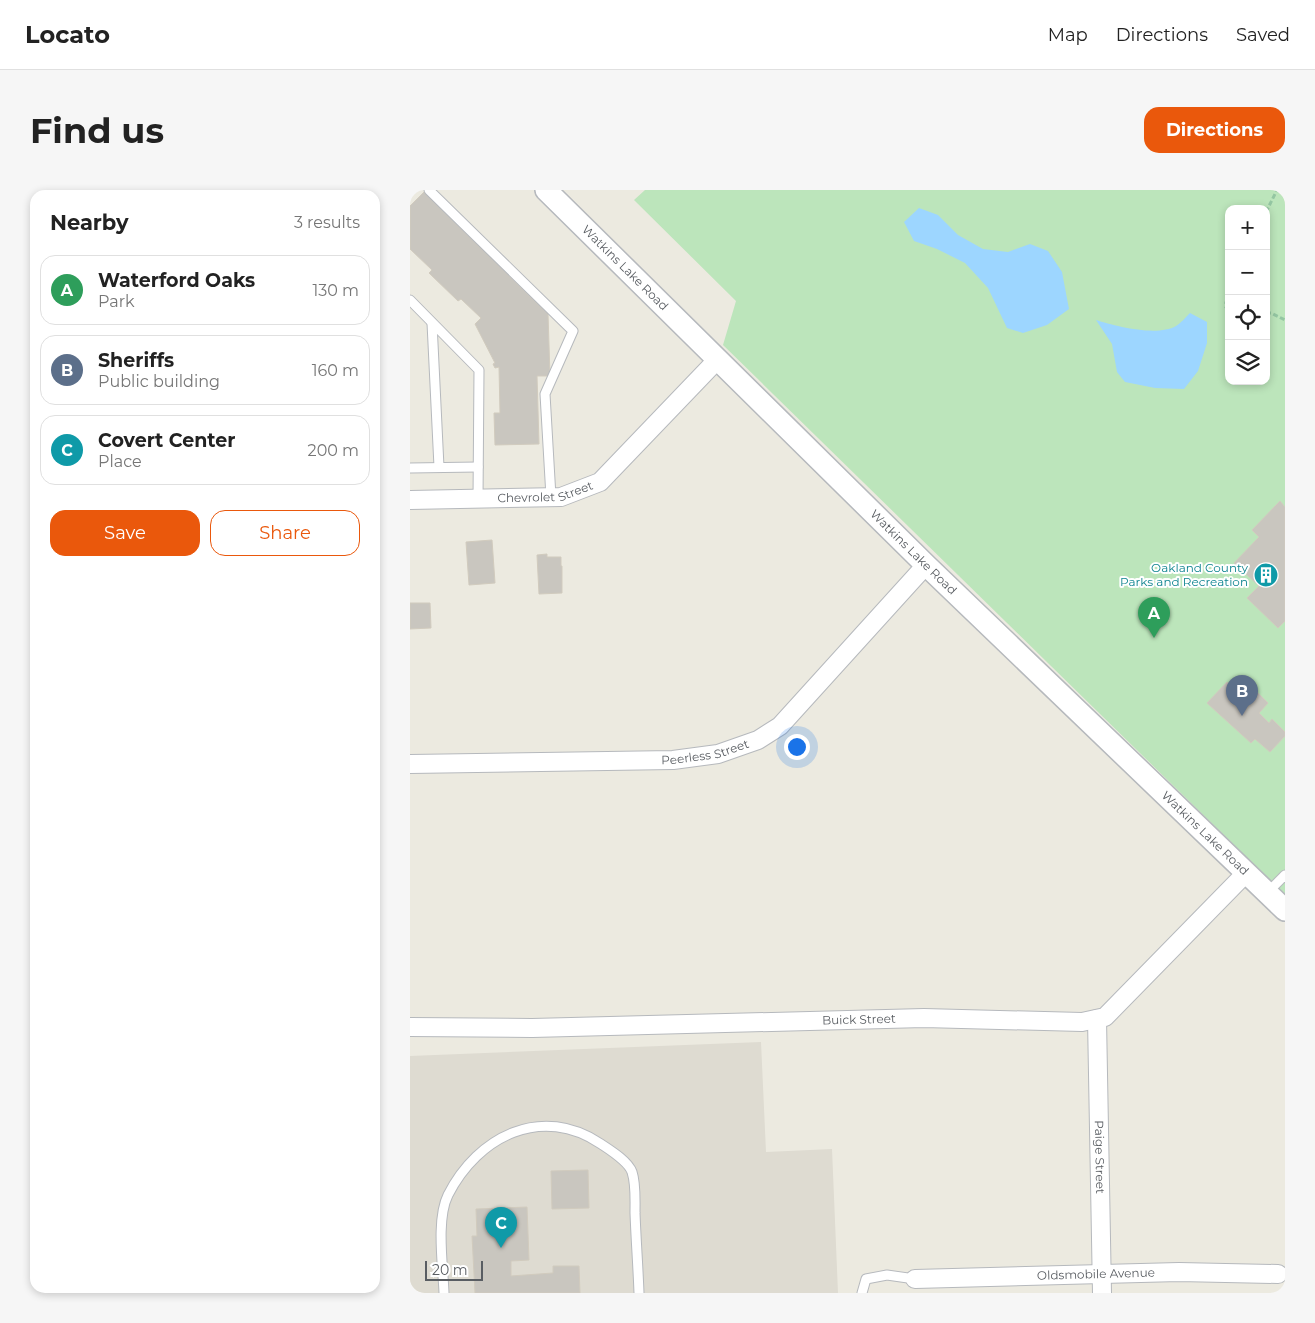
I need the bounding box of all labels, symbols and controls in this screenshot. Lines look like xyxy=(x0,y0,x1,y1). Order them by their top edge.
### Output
text: Locato xyxy=(25,20,110,49)
text: Map xyxy=(1048,24,1088,46)
text: Directions xyxy=(1116,24,1208,46)
text: Saved xyxy=(1236,24,1290,46)
button: Directions xyxy=(1144,107,1285,153)
text: Find us xyxy=(30,109,164,152)
map controls xyxy=(1225,205,1270,385)
button: + xyxy=(1225,205,1270,250)
text: Nearby xyxy=(50,210,129,235)
text: 3 results xyxy=(294,213,360,232)
street label: Watkins Lake Road xyxy=(579,222,672,313)
button: − xyxy=(1225,250,1270,295)
text: Waterford Oaks xyxy=(98,269,255,292)
text: A xyxy=(61,281,73,300)
text: 130 m xyxy=(312,281,359,300)
text: Park xyxy=(98,292,135,311)
button: locate xyxy=(1225,295,1270,340)
button: layers xyxy=(1225,340,1270,385)
text: Sheriffs xyxy=(98,349,174,372)
text: B xyxy=(61,361,73,380)
text: 160 m xyxy=(312,361,359,380)
text: Public building xyxy=(98,372,220,391)
text: Covert Center xyxy=(98,429,235,452)
text: C xyxy=(61,441,73,460)
text: 200 m xyxy=(308,441,359,460)
text: Place xyxy=(98,452,142,471)
street label: Chevrolet Street xyxy=(497,477,595,505)
street label: Watkins Lake Road xyxy=(867,506,960,598)
button: Save xyxy=(50,510,200,556)
button: Share xyxy=(210,510,360,556)
place label: Oakland County Parks and Recreation xyxy=(1120,560,1248,589)
building icon: Oakland County Parks and Recreation xyxy=(1253,562,1279,588)
pin: A xyxy=(1138,597,1170,638)
pin: B xyxy=(1226,675,1258,716)
your location xyxy=(784,734,810,760)
street label: Peerless Street xyxy=(661,736,751,767)
street label: Watkins Lake Road xyxy=(1159,788,1252,878)
street label: Buick Street xyxy=(822,1011,896,1028)
street label: Paige Street xyxy=(1092,1120,1108,1194)
pin: C xyxy=(485,1207,517,1248)
scale bar xyxy=(425,1258,482,1281)
text: 20 m xyxy=(432,1261,468,1279)
street label: Oldsmobile Avenue xyxy=(1037,1265,1155,1283)

